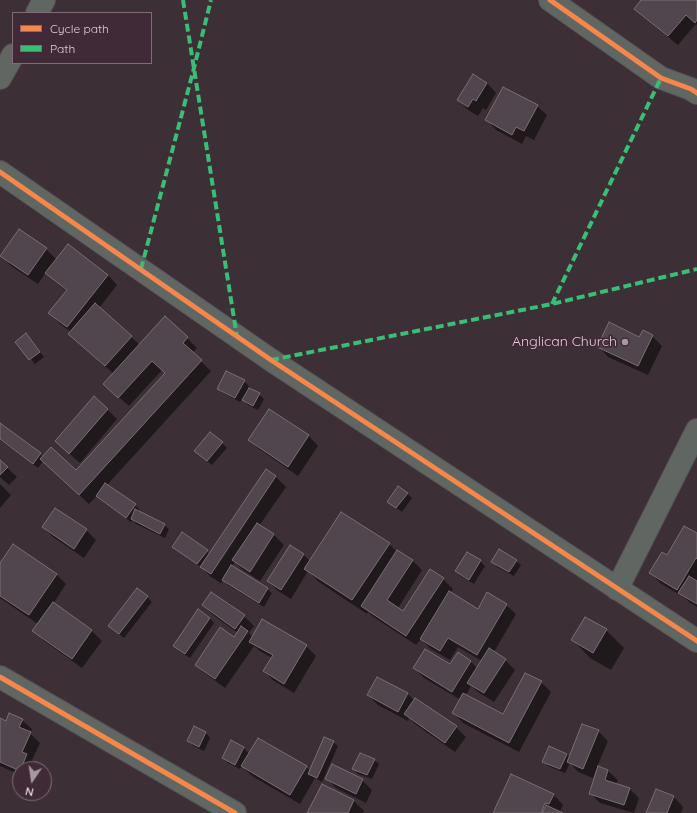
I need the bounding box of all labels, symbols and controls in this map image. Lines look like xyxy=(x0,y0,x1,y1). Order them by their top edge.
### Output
legend xyxy=(12,12,152,64)
text: Cycle path xyxy=(50,21,109,36)
text: Path xyxy=(50,41,75,56)
place label: Anglican Church xyxy=(512,334,617,350)
marker: Anglican Church xyxy=(620,337,630,347)
north arrow xyxy=(12,761,52,801)
text: N xyxy=(24,784,35,799)

